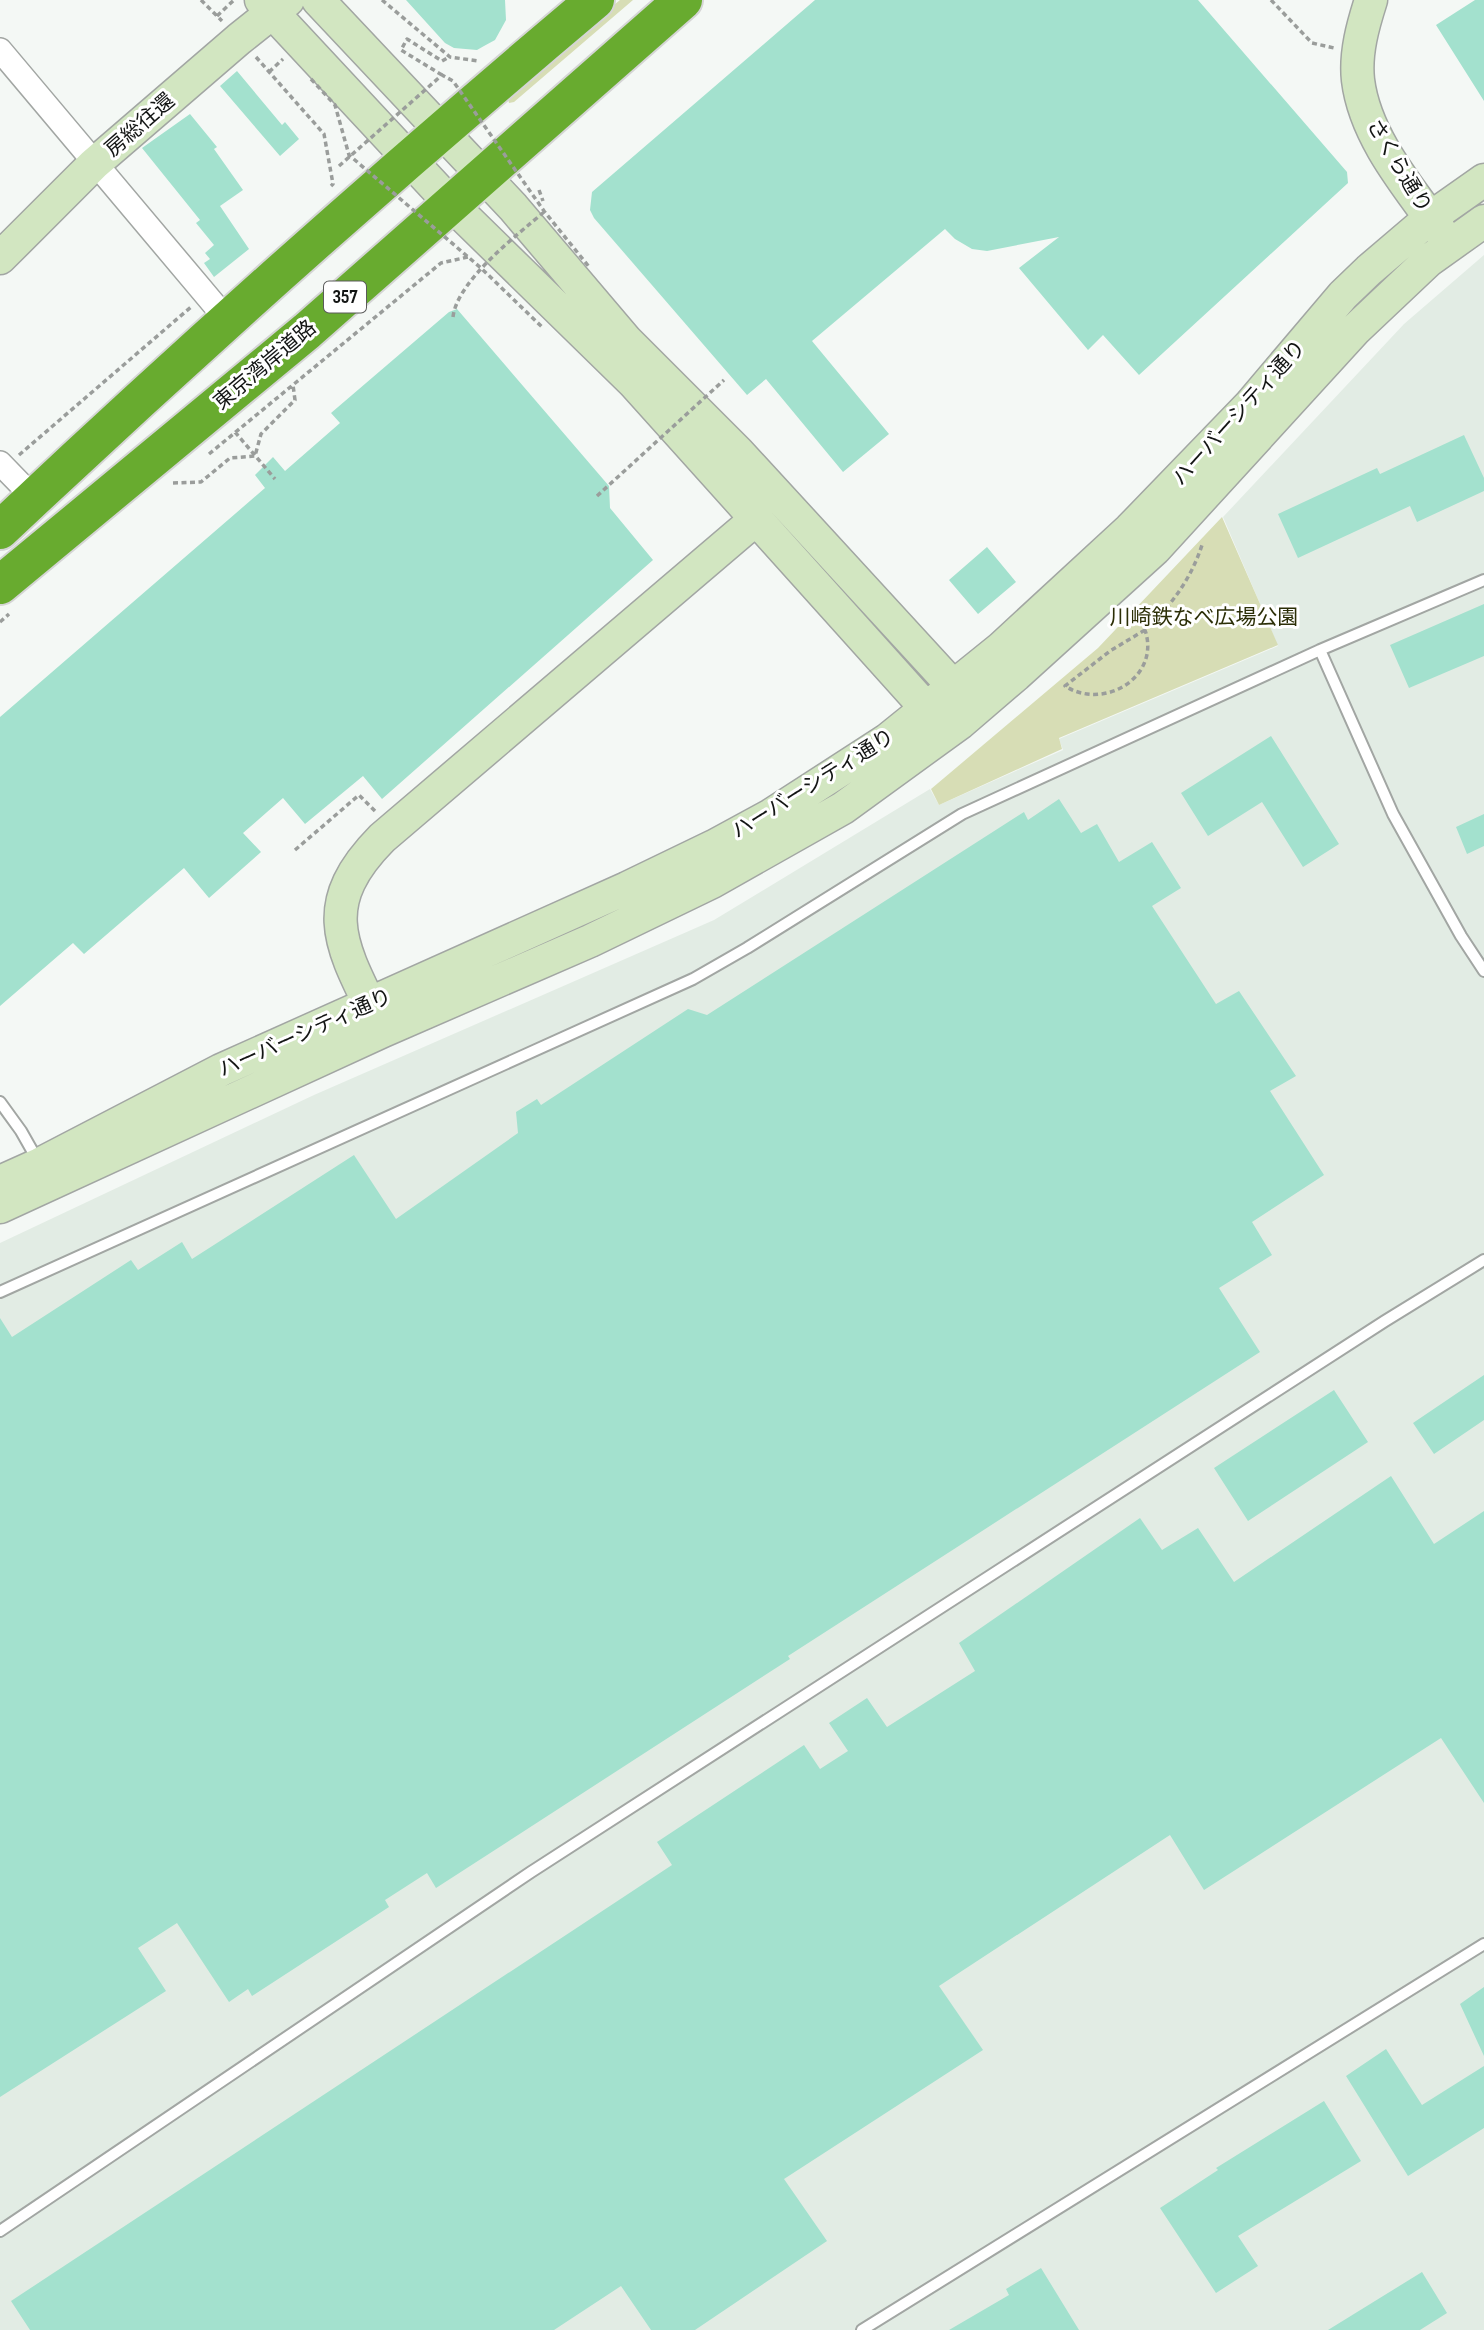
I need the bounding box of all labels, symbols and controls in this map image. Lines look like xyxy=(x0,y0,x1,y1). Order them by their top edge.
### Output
street label: 房総往還 xyxy=(100,88,180,162)
street label: さくら通り xyxy=(1361,115,1437,217)
road number: 357 xyxy=(324,282,366,312)
street label: 東京湾岸道路 xyxy=(209,315,321,415)
street label: ハーバーシティ通り xyxy=(1167,335,1311,491)
park label: 川崎鉄なべ広場公園 xyxy=(1110,605,1299,630)
street label: ハーバーシティ通り xyxy=(727,724,899,844)
street label: ハーバーシティ通り xyxy=(214,984,396,1082)

